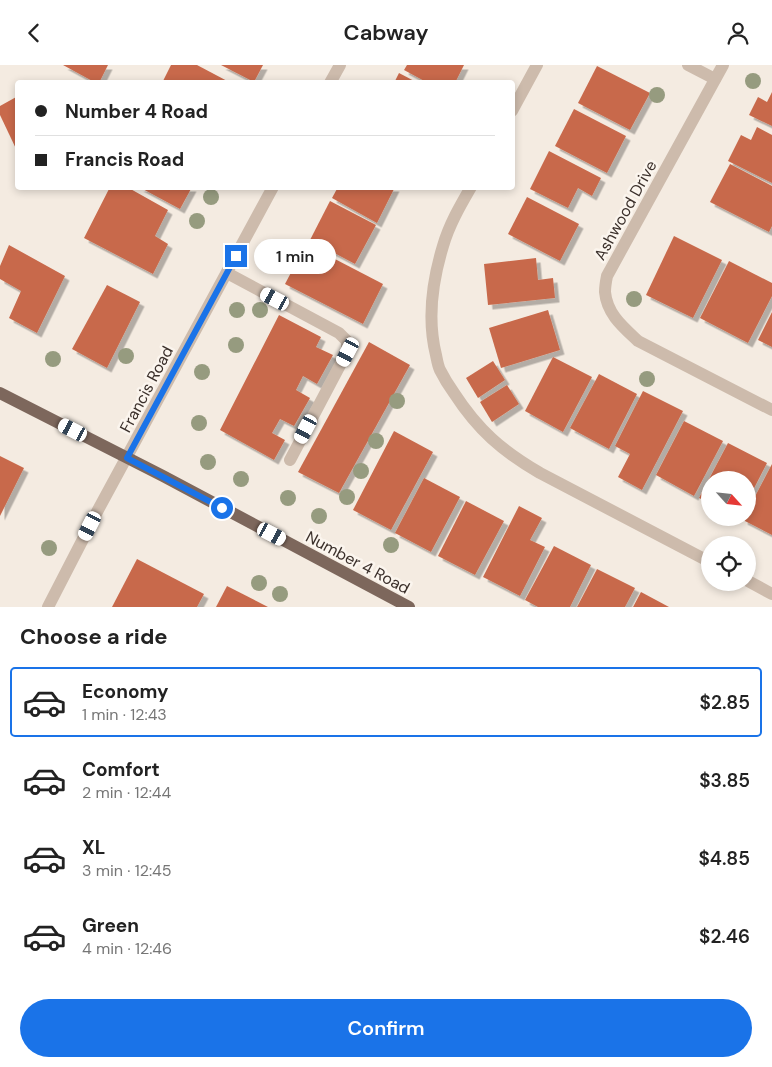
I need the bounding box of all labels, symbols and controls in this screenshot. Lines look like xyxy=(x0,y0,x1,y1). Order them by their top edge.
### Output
text: Cabway xyxy=(344,18,428,47)
icon: back xyxy=(20,19,48,47)
icon: person xyxy=(724,19,752,47)
text: Number 4 Road xyxy=(65,99,208,124)
text: Francis Road xyxy=(65,147,184,172)
street label: Ashwood Drive xyxy=(589,157,662,264)
callout: 1 min xyxy=(254,239,336,273)
route end xyxy=(225,245,247,267)
text: 1 min xyxy=(276,246,314,267)
car xyxy=(258,285,291,313)
car xyxy=(334,335,361,369)
street label: Francis Road xyxy=(115,342,178,436)
car xyxy=(292,412,319,446)
car xyxy=(56,417,89,443)
north arrow xyxy=(701,471,756,526)
map controls xyxy=(701,471,756,591)
route start xyxy=(211,497,233,519)
car xyxy=(76,509,103,543)
car xyxy=(255,520,288,548)
street label: Number 4 Road xyxy=(302,526,413,599)
button: locate xyxy=(701,536,756,591)
text: Choose a ride xyxy=(20,622,168,651)
text: Economy xyxy=(82,679,169,704)
icon: car xyxy=(22,680,67,725)
text: $2.85 xyxy=(700,690,750,715)
text: 1 min · 12:43 xyxy=(82,704,167,725)
text: Comfort xyxy=(82,757,160,782)
icon: car xyxy=(22,758,67,803)
text: $3.85 xyxy=(699,768,750,793)
text: 2 min · 12:44 xyxy=(82,782,171,803)
text: XL xyxy=(82,835,105,860)
icon: car xyxy=(22,836,67,881)
text: $4.85 xyxy=(698,846,750,871)
text: 3 min · 12:45 xyxy=(82,860,172,881)
text: Green xyxy=(82,913,139,938)
icon: car xyxy=(22,914,67,959)
text: $2.46 xyxy=(699,924,750,949)
text: 4 min · 12:46 xyxy=(82,938,172,959)
button: Confirm xyxy=(20,999,752,1057)

